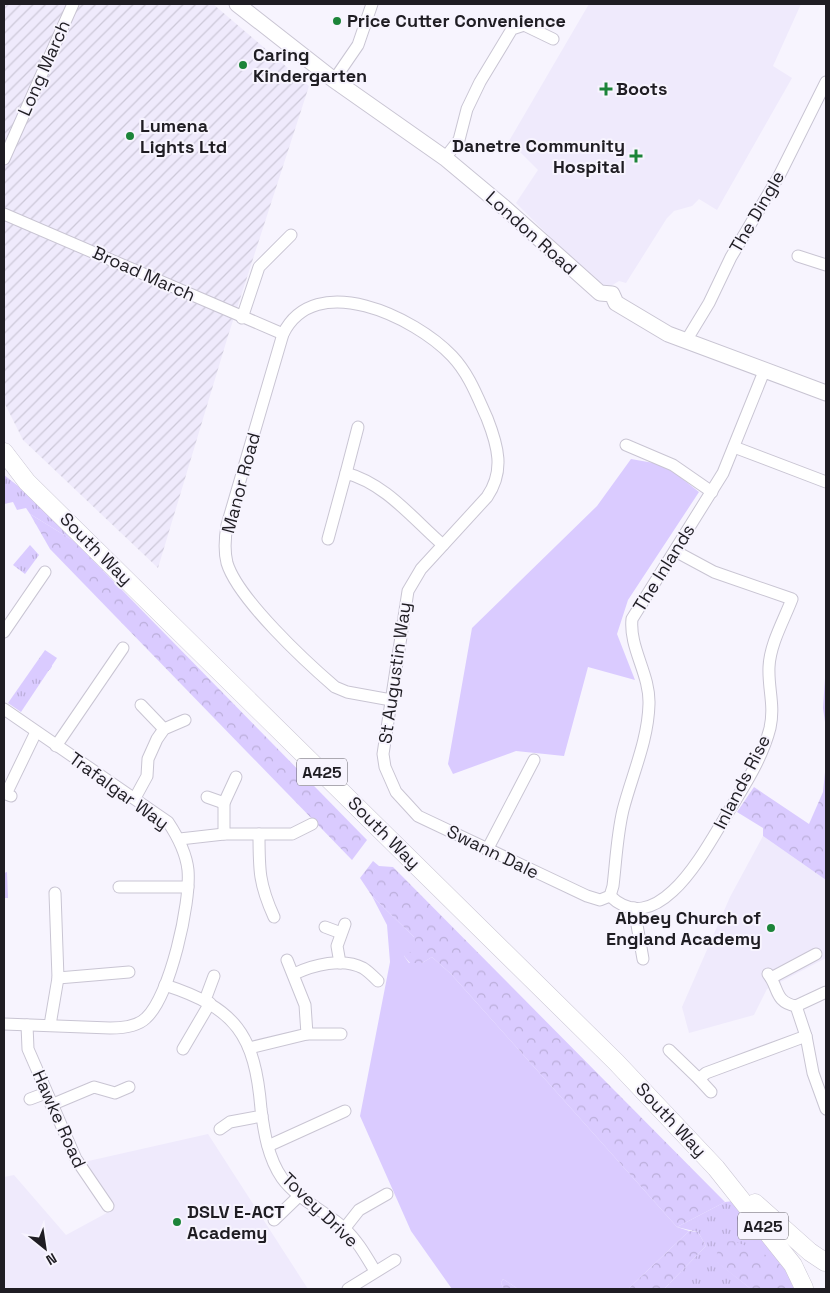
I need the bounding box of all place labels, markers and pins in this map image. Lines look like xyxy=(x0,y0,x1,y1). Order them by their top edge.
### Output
place label: Price Cutter Convenience xyxy=(347,9,566,32)
marker: Price Cutter Convenience xyxy=(331,15,343,27)
place label: Caring Kindergarten xyxy=(253,43,367,87)
marker: Caring Kindergarten xyxy=(237,59,249,71)
place label: Boots xyxy=(616,77,667,100)
marker: Boots xyxy=(600,83,612,95)
place label: Lumena Lights Ltd xyxy=(140,114,227,158)
marker: Lumena Lights Ltd xyxy=(124,130,136,142)
place label: Danetre Community Hospital xyxy=(452,134,625,178)
marker: Danetre Community Hospital xyxy=(629,149,643,163)
place label: Abbey Church of England Academy xyxy=(606,906,761,950)
marker: Abbey Church of England Academy xyxy=(765,922,777,934)
place label: DSLV E-ACT Academy xyxy=(187,1200,285,1244)
marker: DSLV E-ACT Academy xyxy=(171,1216,183,1228)

